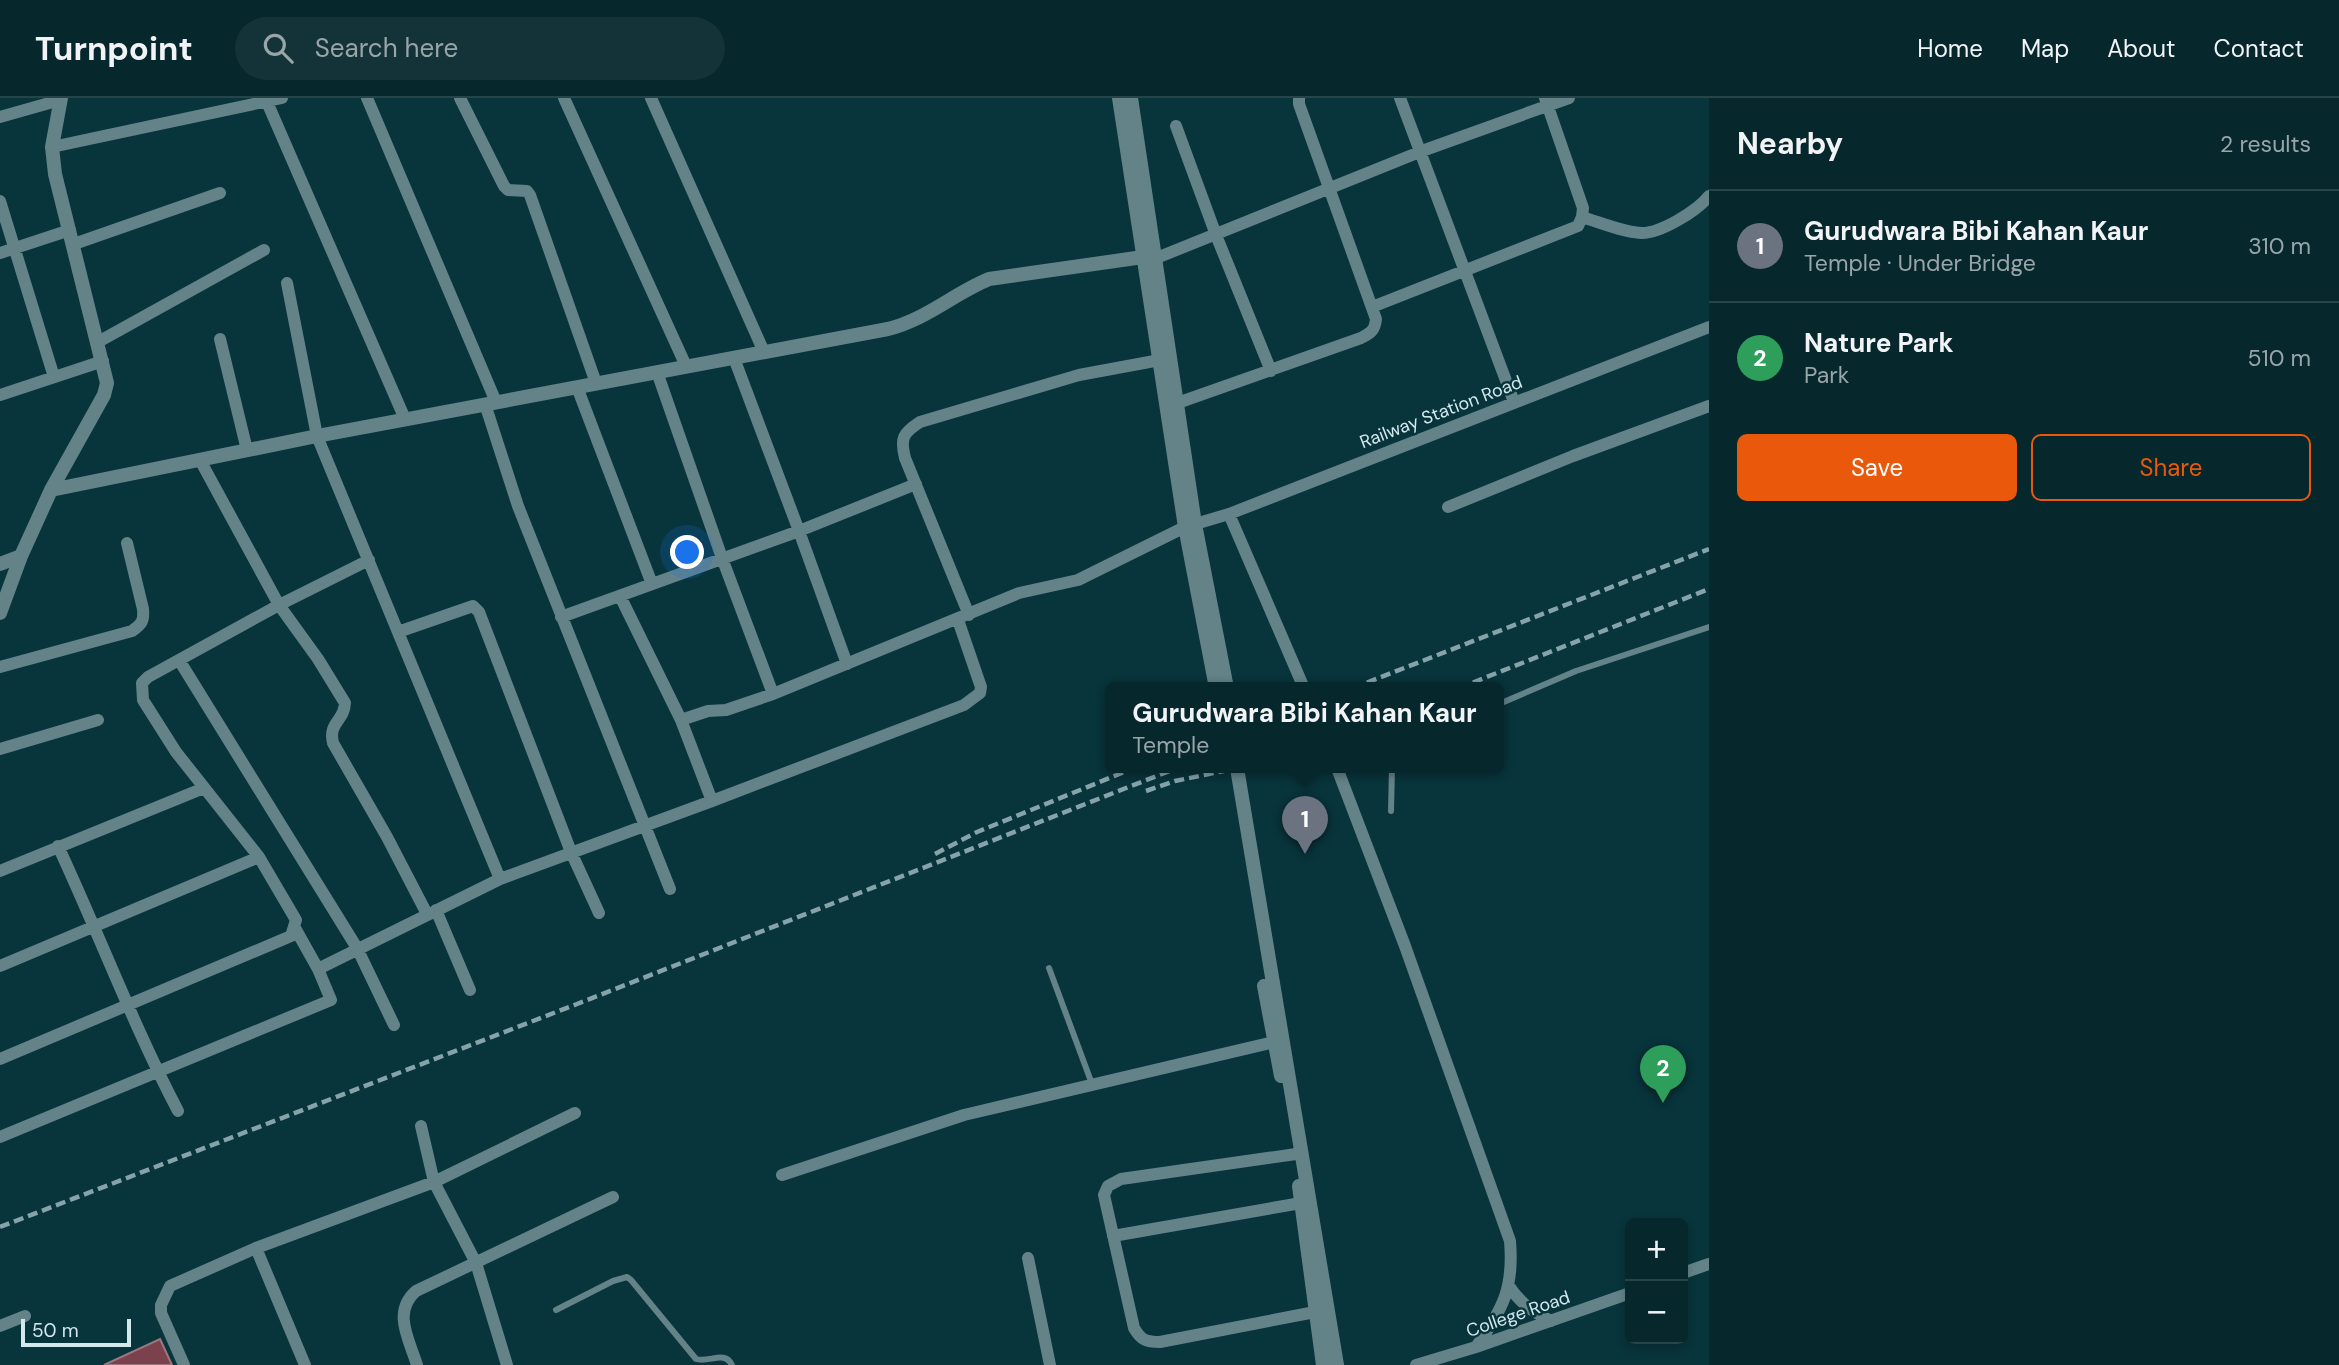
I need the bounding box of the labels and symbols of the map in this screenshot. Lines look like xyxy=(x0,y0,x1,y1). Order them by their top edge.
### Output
street label: Railway Station Road xyxy=(1356,370,1526,454)
your location xyxy=(670,535,704,569)
pin: 1 xyxy=(1282,796,1328,854)
pin: 2 xyxy=(1640,1045,1686,1103)
street label: College Road xyxy=(1463,1285,1573,1343)
scale bar xyxy=(21,1316,131,1348)

